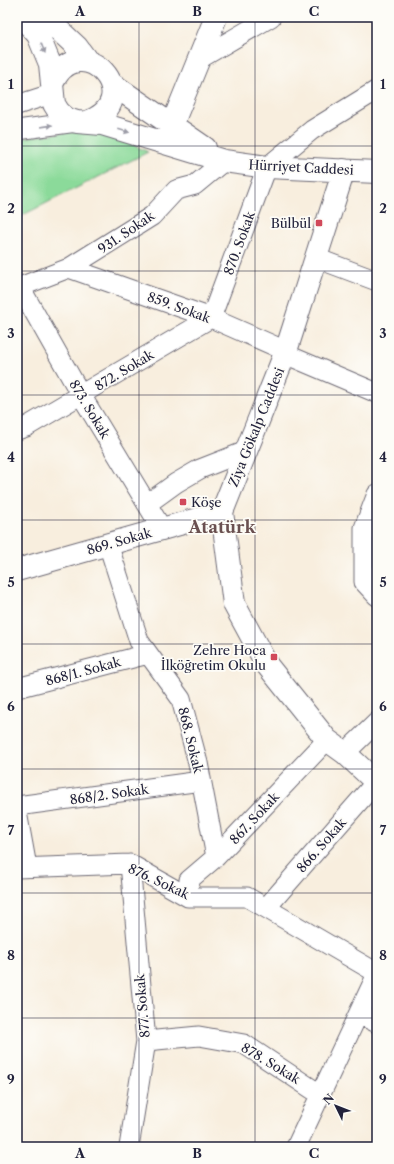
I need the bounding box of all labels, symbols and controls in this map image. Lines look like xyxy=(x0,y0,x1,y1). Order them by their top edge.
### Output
text: A xyxy=(74,3,86,19)
text: B xyxy=(192,3,202,19)
text: C xyxy=(309,3,319,19)
one-way arrow xyxy=(40,42,46,54)
text: 1 xyxy=(8,76,14,92)
text: 1 xyxy=(380,76,386,92)
one-way arrow xyxy=(41,123,53,129)
one-way arrow xyxy=(119,128,131,134)
street label: Hürriyet Caddesi xyxy=(248,156,354,178)
text: 2 xyxy=(7,200,15,216)
text: 2 xyxy=(379,200,387,216)
street label: 931. Sokak xyxy=(95,207,158,257)
street label: 870. Sokak xyxy=(220,209,258,277)
place label: Bülbül xyxy=(271,215,311,231)
marker: Bülbül xyxy=(314,218,324,228)
street label: 859. Sokak xyxy=(145,288,213,326)
text: 3 xyxy=(7,325,15,341)
text: 3 xyxy=(379,325,387,341)
street label: 872. Sokak xyxy=(92,346,157,394)
street label: Ziya Gökalp Caddesi xyxy=(225,365,287,489)
street label: 873. Sokak xyxy=(66,377,114,442)
text: 4 xyxy=(7,449,15,465)
text: 4 xyxy=(379,449,387,465)
place label: Köşe xyxy=(191,494,222,510)
marker: Köşe xyxy=(178,497,188,507)
district label: Atatürk xyxy=(187,517,256,537)
street label: 869. Sokak xyxy=(85,524,154,558)
text: 5 xyxy=(7,574,15,590)
text: 5 xyxy=(379,574,387,590)
place label: Zehre Hoca İlköğretim Okulu xyxy=(161,642,266,673)
marker: Zehre Hoca İlköğretim Okulu xyxy=(269,652,279,662)
street label: 868/1. Sokak xyxy=(44,653,123,689)
text: 6 xyxy=(7,698,15,714)
text: 6 xyxy=(379,698,387,714)
street label: 868. Sokak xyxy=(175,705,207,775)
street label: 868/2. Sokak xyxy=(69,780,150,807)
street label: 867. Sokak xyxy=(226,788,282,847)
street label: 866. Sokak xyxy=(293,814,349,876)
text: 7 xyxy=(8,822,15,838)
text: 7 xyxy=(380,822,387,838)
street label: 876. Sokak xyxy=(126,860,193,902)
text: 8 xyxy=(7,947,15,963)
text: 8 xyxy=(379,947,387,963)
street label: 877. Sokak xyxy=(131,973,153,1039)
street label: 878. Sokak xyxy=(239,1039,304,1087)
text: 9 xyxy=(7,1071,15,1087)
text: 9 xyxy=(379,1071,387,1087)
north arrow xyxy=(316,1086,356,1126)
text: N xyxy=(320,1091,337,1107)
text: A xyxy=(74,1145,86,1161)
text: B xyxy=(192,1145,202,1161)
text: C xyxy=(309,1145,319,1161)

